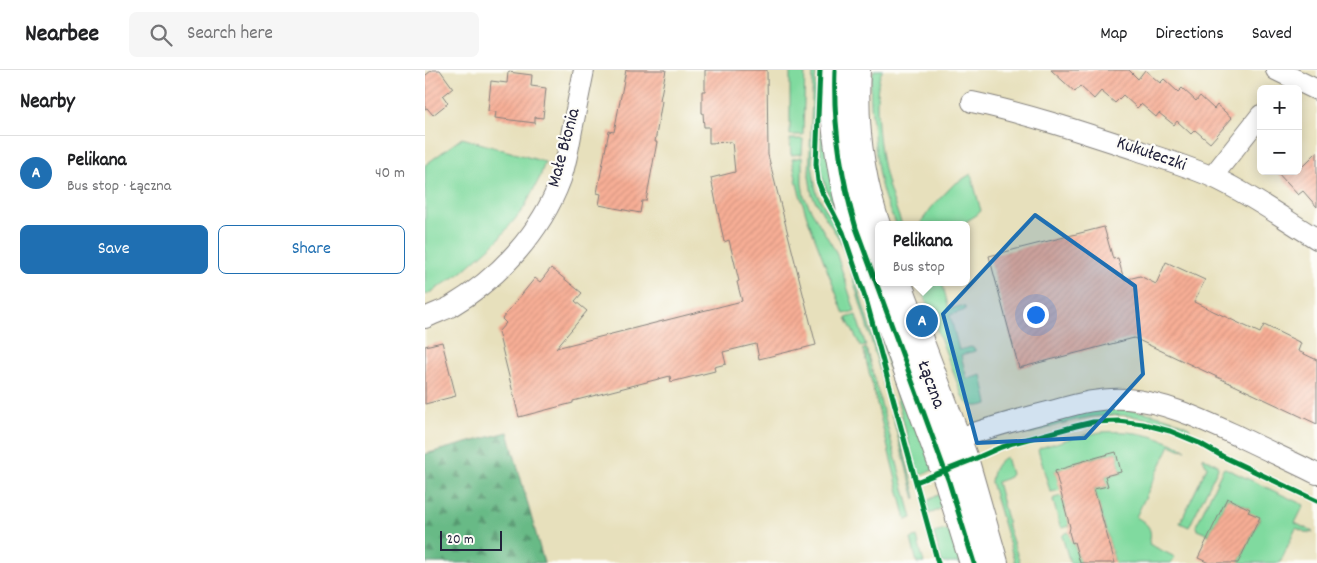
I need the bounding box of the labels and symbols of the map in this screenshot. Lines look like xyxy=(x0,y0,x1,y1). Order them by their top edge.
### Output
street label: Małe Błonia xyxy=(541,104,589,191)
street label: Kukułeczki xyxy=(1112,130,1190,180)
pin: A xyxy=(906,302,938,340)
your location xyxy=(1023,302,1049,328)
street label: Łączna xyxy=(909,356,951,414)
scale bar xyxy=(440,528,503,551)

